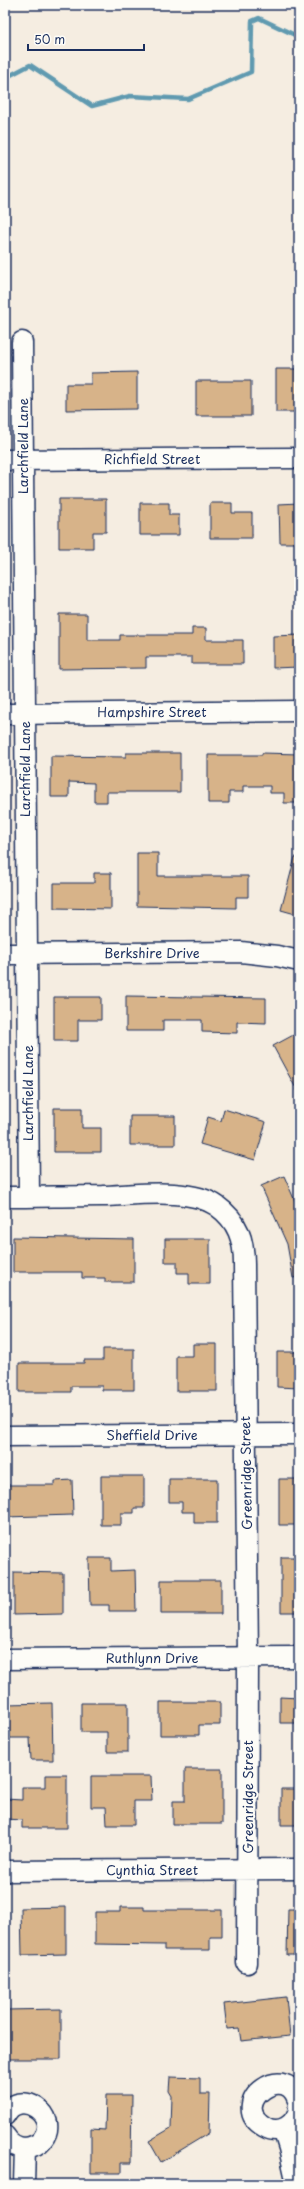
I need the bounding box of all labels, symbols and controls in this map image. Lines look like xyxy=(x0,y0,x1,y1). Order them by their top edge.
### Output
scale bar xyxy=(28,26,144,52)
text: 50 m xyxy=(34,30,65,48)
street label: Larchfield Lane xyxy=(13,398,32,494)
street label: Richfield Street xyxy=(104,449,200,468)
street label: Hampshire Street xyxy=(97,702,207,721)
street label: Larchfield Lane xyxy=(15,721,34,817)
street label: Berkshire Drive xyxy=(104,943,200,962)
street label: Larchfield Lane xyxy=(18,1045,37,1141)
street label: Greenridge Street xyxy=(235,1416,256,1530)
street label: Sheffield Drive xyxy=(106,1425,198,1444)
street label: Ruthlynn Drive xyxy=(106,1648,198,1667)
street label: Greenridge Street xyxy=(238,1740,257,1854)
street label: Cynthia Street xyxy=(106,1860,198,1879)

